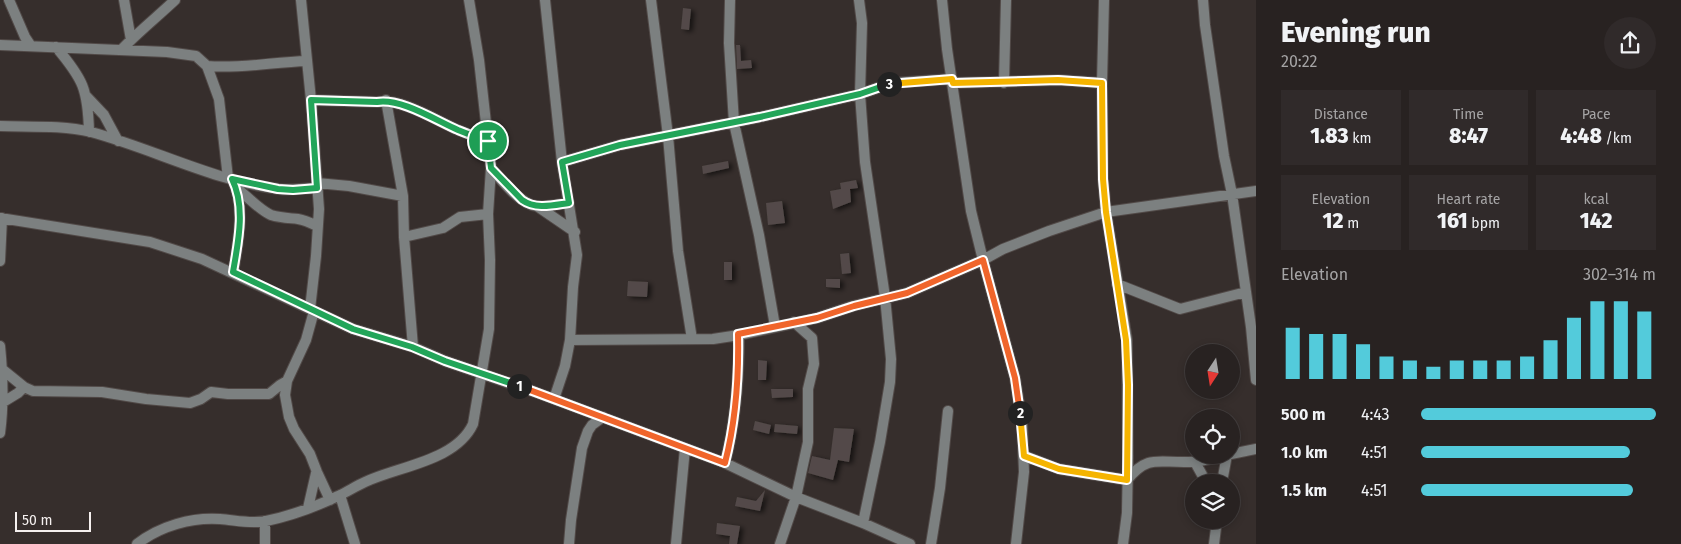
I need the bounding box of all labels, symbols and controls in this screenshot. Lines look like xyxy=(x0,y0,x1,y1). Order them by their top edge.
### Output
text: Evening run xyxy=(1281,16,1431,49)
button: share xyxy=(1604,17,1656,69)
text: 20:22 xyxy=(1281,52,1318,71)
pin: 3 xyxy=(876,72,902,96)
text: 3 xyxy=(886,76,893,93)
text: Distance xyxy=(1314,106,1368,123)
text: Time xyxy=(1453,106,1484,123)
text: Pace xyxy=(1582,106,1611,123)
pin xyxy=(467,120,509,162)
text: 1.83 xyxy=(1310,123,1349,149)
text: 8:47 xyxy=(1449,123,1488,149)
text: 4:48 xyxy=(1560,123,1602,149)
icon: arrive xyxy=(474,127,502,155)
text: km xyxy=(1349,130,1371,147)
text: /km xyxy=(1602,130,1632,147)
text: Elevation xyxy=(1311,191,1370,208)
text: Heart rate xyxy=(1437,191,1500,208)
text: kcal xyxy=(1584,191,1609,208)
text: 12 xyxy=(1323,208,1343,234)
text: 161 xyxy=(1437,208,1468,234)
text: 142 xyxy=(1580,208,1612,234)
text: m xyxy=(1343,215,1359,232)
text: bpm xyxy=(1468,215,1500,232)
text: Elevation xyxy=(1281,265,1348,284)
text: 302–314 m xyxy=(1583,265,1656,284)
north arrow xyxy=(1185,344,1240,399)
map controls xyxy=(1185,344,1240,529)
pin: 1 xyxy=(506,374,532,398)
text: 1 xyxy=(516,378,523,395)
pin: 2 xyxy=(1008,400,1032,426)
text: 2 xyxy=(1017,405,1024,422)
text: 500 m xyxy=(1281,405,1326,424)
text: 4:43 xyxy=(1361,405,1390,424)
button: locate xyxy=(1185,409,1240,464)
text: 1.0 km xyxy=(1281,443,1328,462)
text: 4:51 xyxy=(1361,443,1388,462)
button: layers xyxy=(1185,474,1240,529)
text: 1.5 km xyxy=(1281,481,1327,500)
text: 4:51 xyxy=(1361,481,1388,500)
scale bar xyxy=(15,509,91,532)
text: 50 m xyxy=(22,512,53,529)

